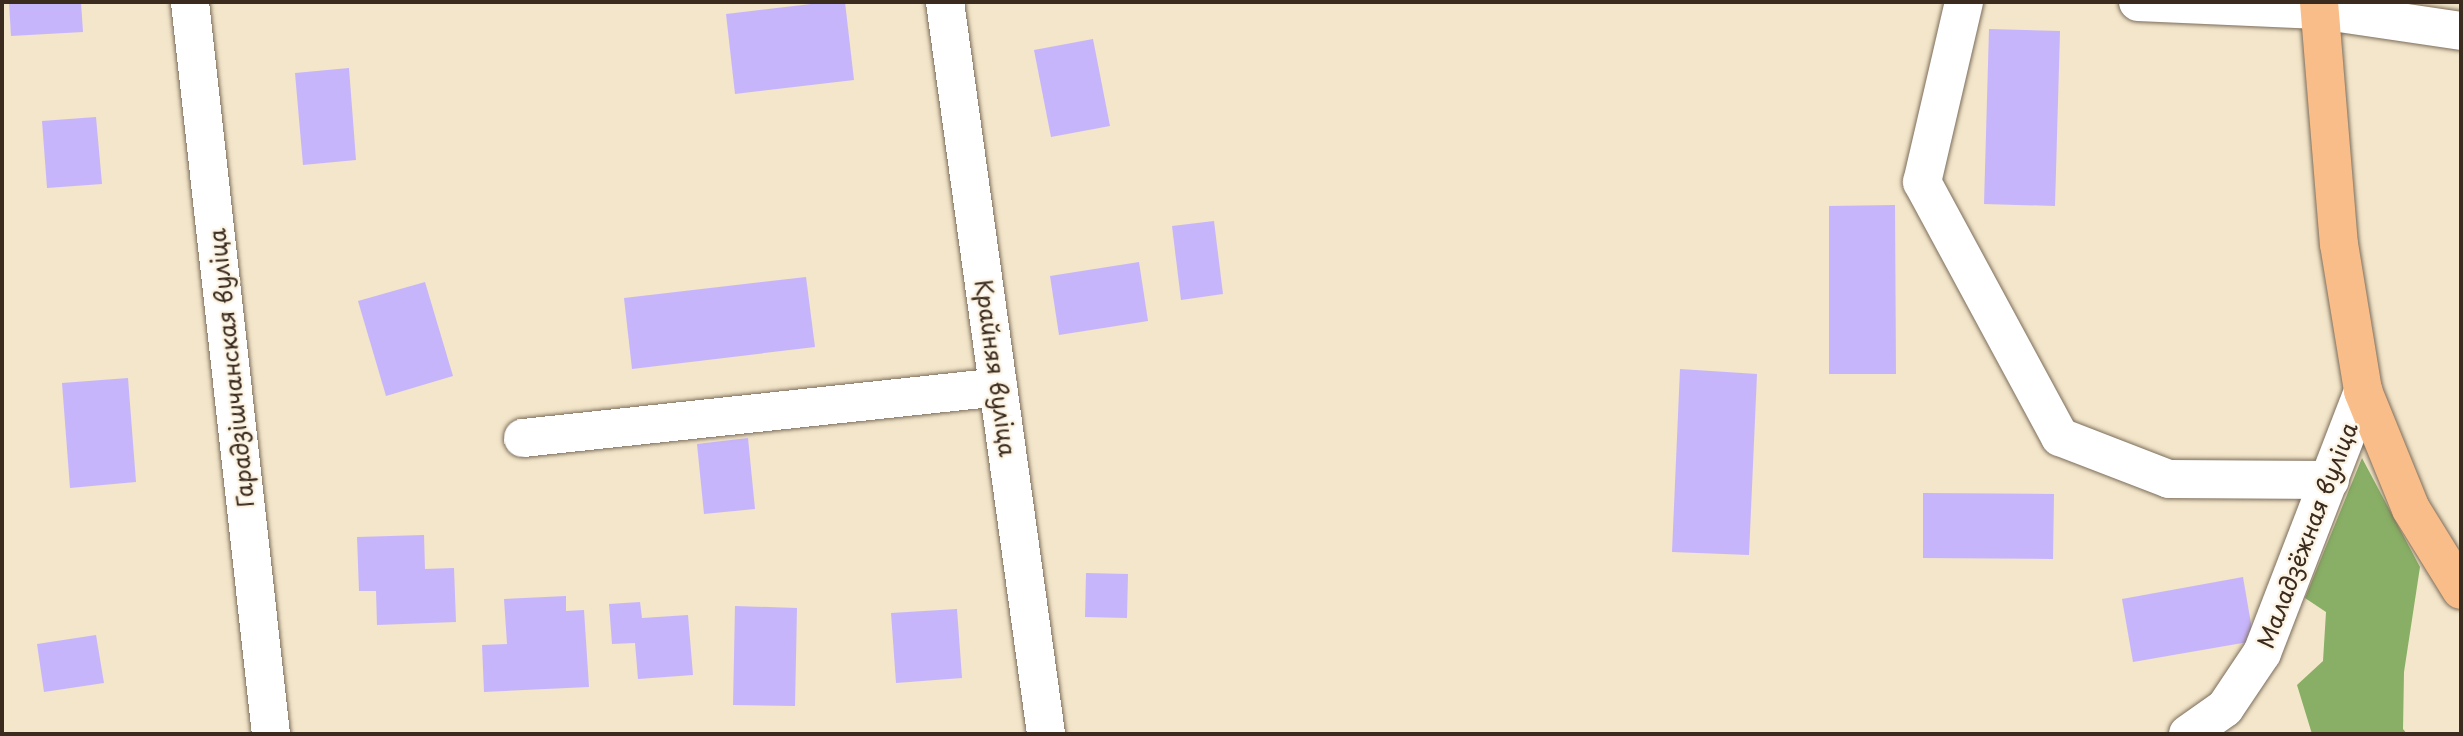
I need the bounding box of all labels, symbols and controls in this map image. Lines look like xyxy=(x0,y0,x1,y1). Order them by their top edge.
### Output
street label: Гарадзішчанская вуліца xyxy=(203,227,259,509)
street label: Крайняя вуліца xyxy=(970,277,1022,459)
street label: Маладзёжная вуліца xyxy=(2251,418,2363,652)

